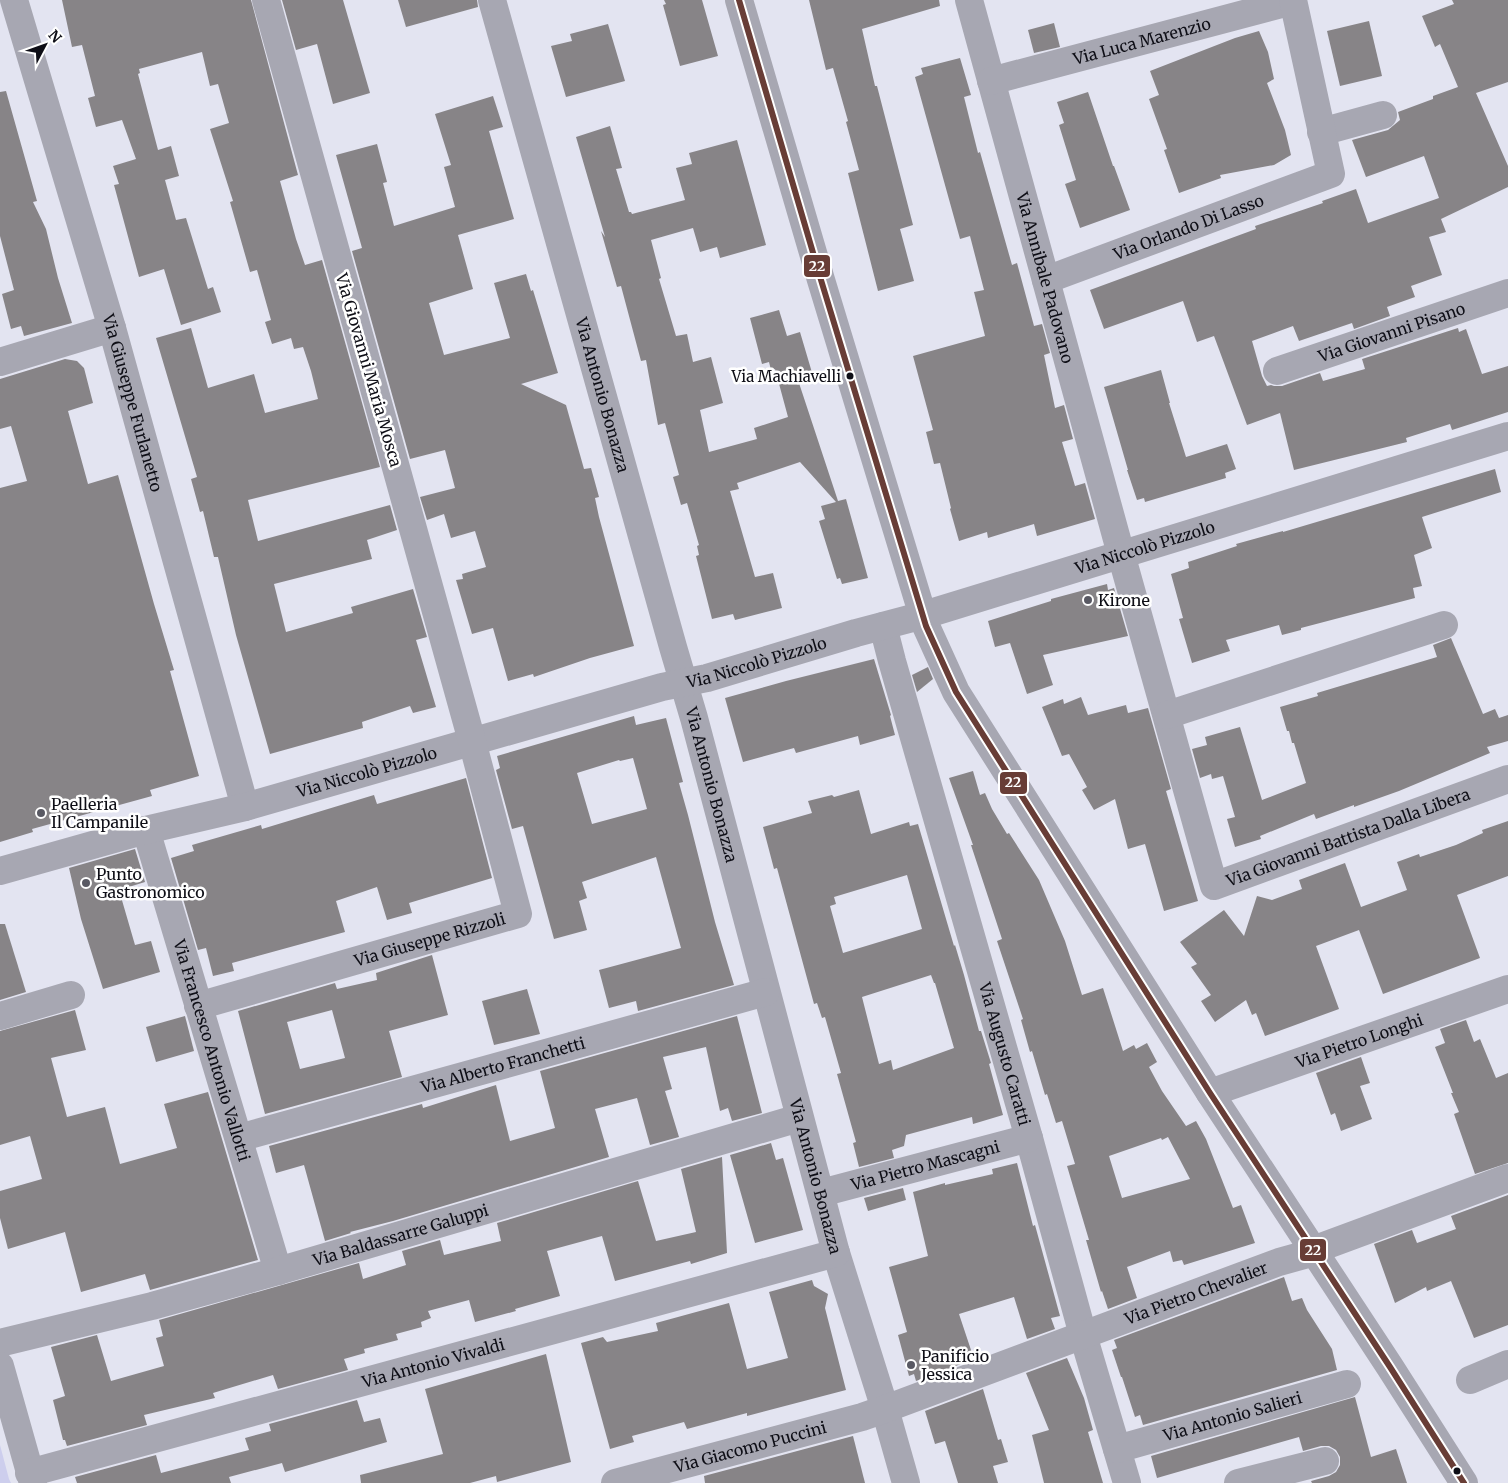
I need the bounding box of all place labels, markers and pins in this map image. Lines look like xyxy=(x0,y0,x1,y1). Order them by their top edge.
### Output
place label: Via Machiavelli xyxy=(730,367,841,386)
marker: Via Machiavelli xyxy=(845,371,855,381)
place label: Kirone xyxy=(1098,590,1150,610)
marker: Kirone xyxy=(1082,594,1094,606)
place label: Paelleria Il Campanile xyxy=(51,794,148,832)
marker: Paelleria Il Campanile xyxy=(35,807,47,819)
place label: Punto Gastronomico xyxy=(96,864,205,902)
marker: Punto Gastronomico xyxy=(80,877,92,889)
place label: Panificio Jessica xyxy=(920,1346,989,1384)
marker: Panificio Jessica xyxy=(905,1359,917,1371)
unlabelled marker xyxy=(1452,1466,1462,1476)

